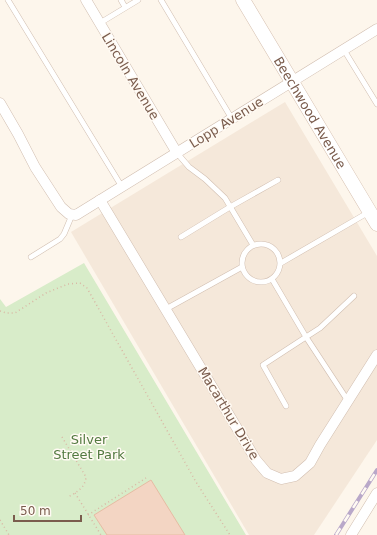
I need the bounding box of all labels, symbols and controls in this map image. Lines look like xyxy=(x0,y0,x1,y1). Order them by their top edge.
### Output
street label: Lincoln Avenue xyxy=(99,30,162,122)
street label: Beechwood Avenue xyxy=(271,54,349,171)
street label: Lopp Avenue xyxy=(187,94,266,151)
street label: Macarthur Drive xyxy=(195,364,262,462)
park label: Silver Street Park xyxy=(53,432,125,462)
scale bar xyxy=(14,497,81,523)
text: 50 m xyxy=(20,504,51,518)

